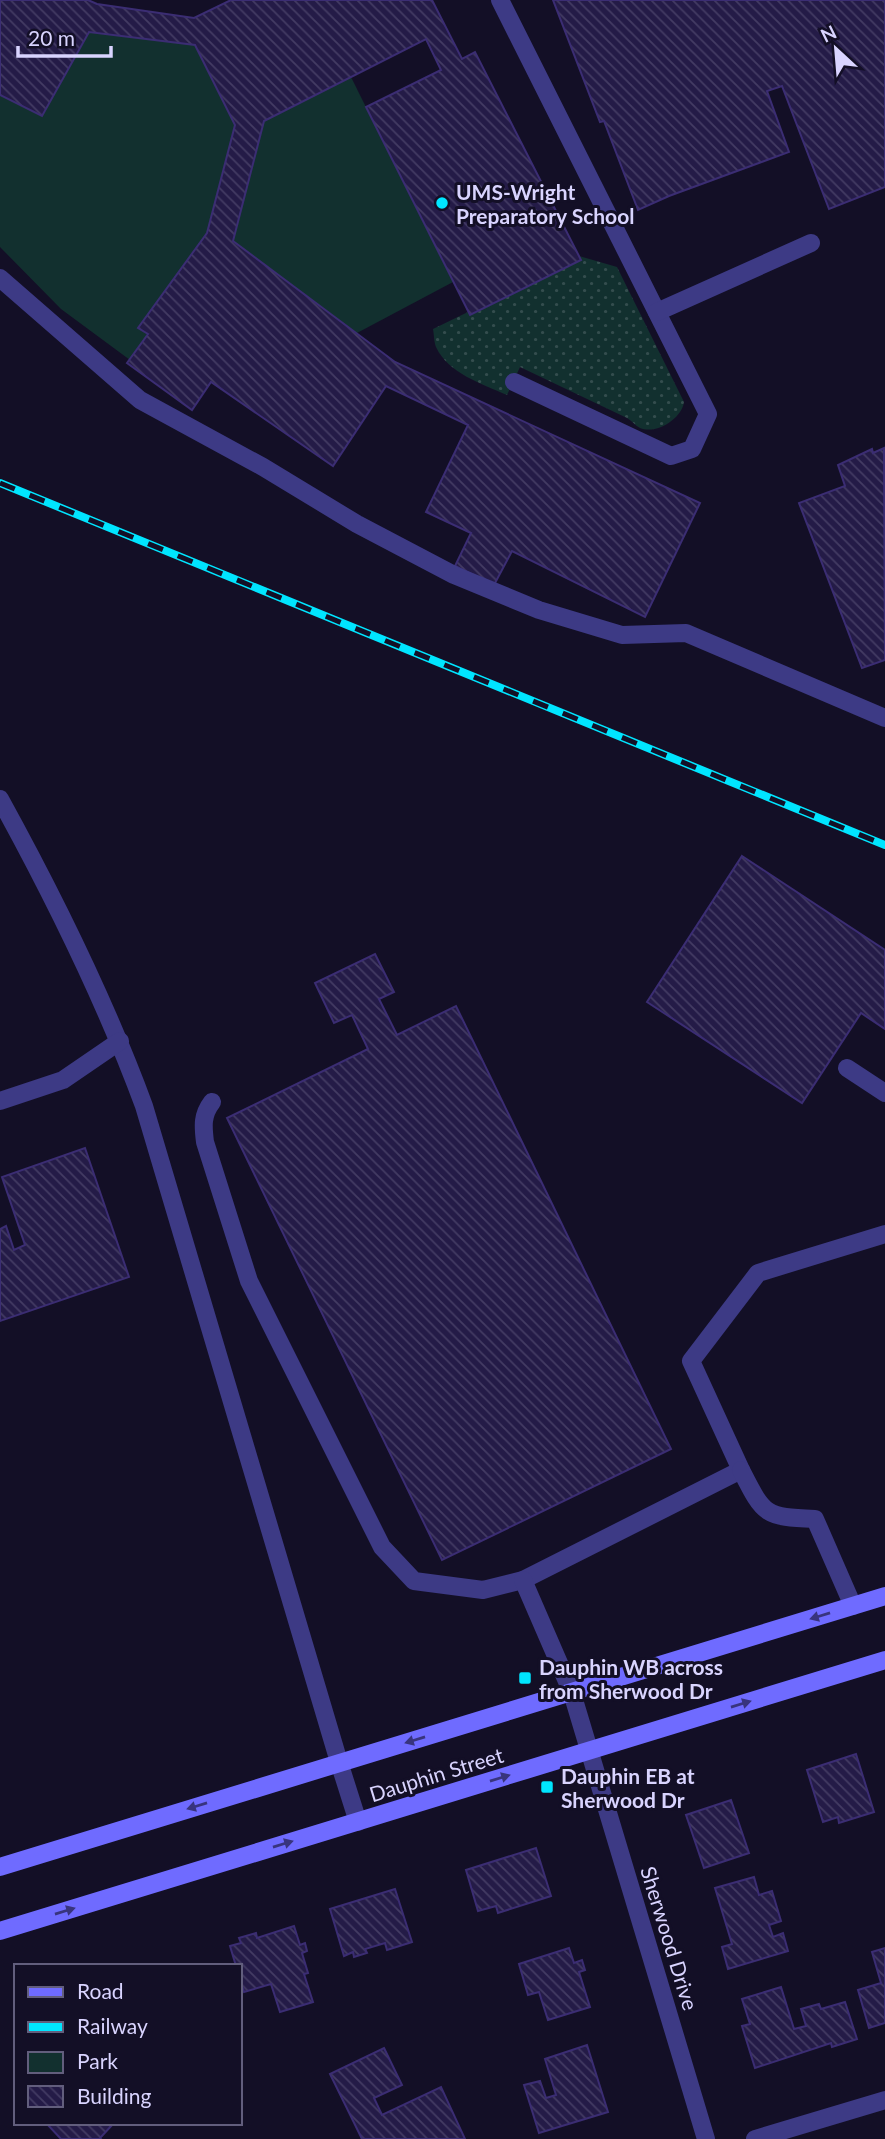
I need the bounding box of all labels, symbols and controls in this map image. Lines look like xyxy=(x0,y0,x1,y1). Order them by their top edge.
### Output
scale bar xyxy=(18,14,110,58)
north arrow xyxy=(801,14,871,84)
text: N xyxy=(817,20,840,47)
text: 20 m xyxy=(28,25,75,50)
place label: UMS-Wright Preparatory School xyxy=(456,179,634,228)
marker: UMS-Wright Preparatory School xyxy=(434,195,450,211)
one-way arrow xyxy=(809,1612,830,1622)
place label: Dauphin WB across from Sherwood Dr xyxy=(539,1654,723,1703)
marker: Dauphin WB across from Sherwood Dr xyxy=(517,1670,533,1686)
one-way arrow xyxy=(731,1699,752,1709)
one-way arrow xyxy=(404,1735,425,1745)
street label: Dauphin Street xyxy=(366,1742,506,1806)
place label: Dauphin EB at Sherwood Dr xyxy=(561,1763,695,1812)
one-way arrow xyxy=(490,1772,511,1782)
marker: Dauphin EB at Sherwood Dr xyxy=(539,1779,555,1795)
one-way arrow xyxy=(186,1801,207,1812)
one-way arrow xyxy=(272,1839,293,1849)
street label: Sherwood Drive xyxy=(636,1863,704,2013)
one-way arrow xyxy=(55,1905,76,1916)
legend xyxy=(14,1964,242,2125)
text: Road xyxy=(77,1978,124,2003)
text: Railway xyxy=(77,2013,148,2038)
text: Park xyxy=(77,2048,118,2073)
text: Building xyxy=(77,2083,152,2108)

